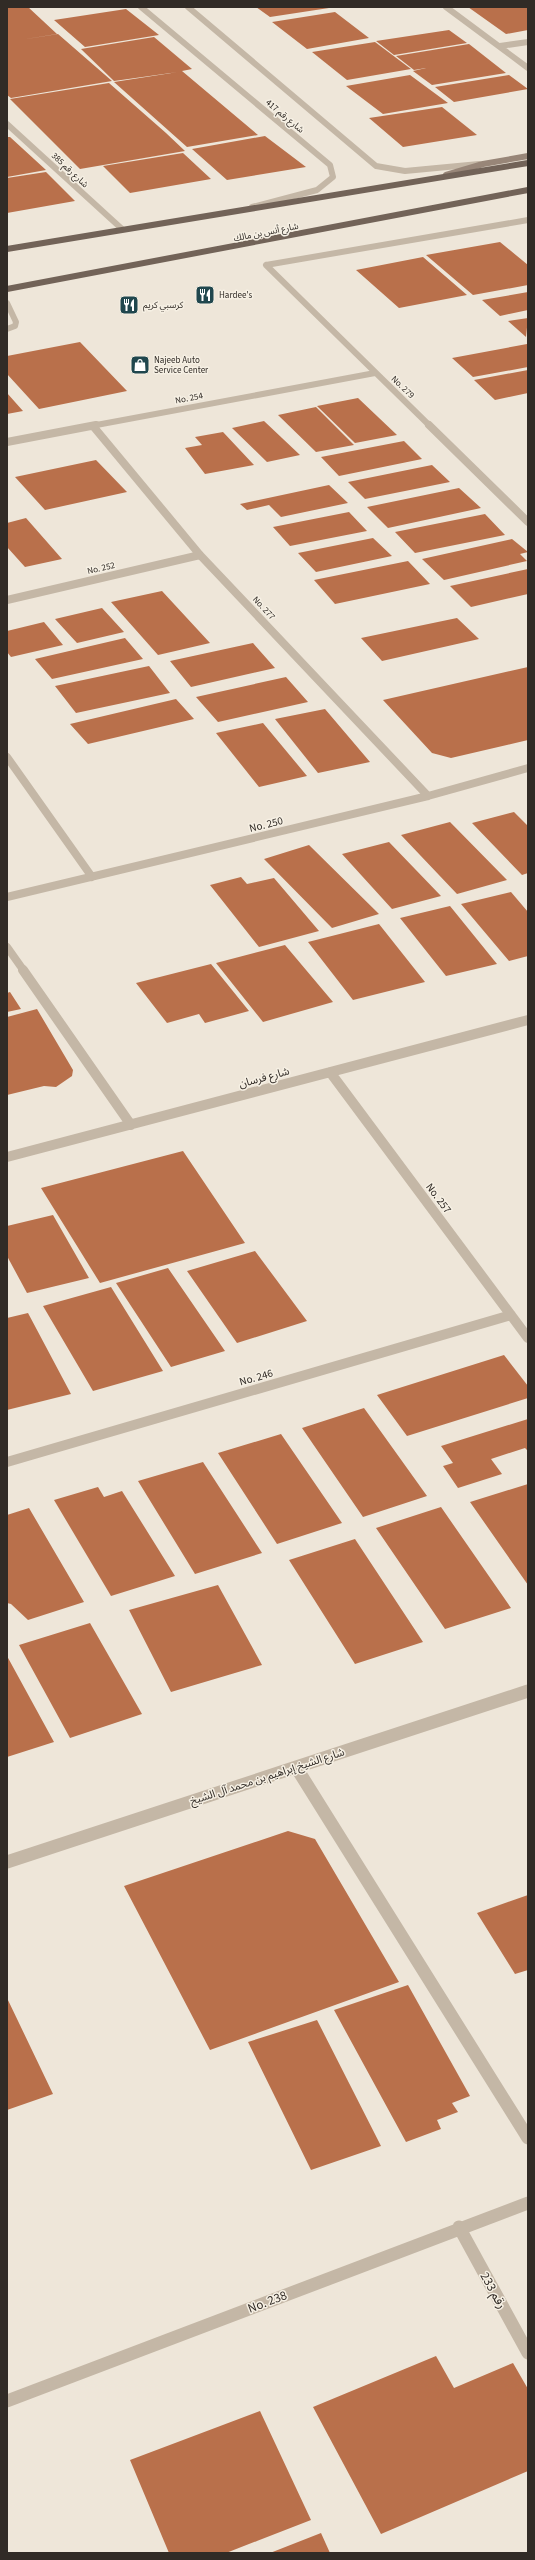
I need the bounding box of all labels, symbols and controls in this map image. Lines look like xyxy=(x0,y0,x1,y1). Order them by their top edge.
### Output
street label: شارع رقم 417 xyxy=(263,96,307,136)
street label: شارع رقم 385 xyxy=(48,150,91,191)
street label: شارع أنس بن مالك xyxy=(232,220,300,245)
restaurant icon: Hardee's xyxy=(194,284,216,306)
place label: Hardee's xyxy=(219,289,252,302)
restaurant icon: كرسبي كريم xyxy=(118,294,140,316)
place label: كرسبي كريم xyxy=(143,299,184,312)
shop icon: Najeeb Auto Service Center xyxy=(129,354,151,376)
place label: Najeeb Auto Service Center xyxy=(154,354,209,377)
street label: No. 279 xyxy=(388,373,418,402)
street label: No. 254 xyxy=(174,389,205,408)
street label: No. 252 xyxy=(86,559,117,578)
street label: No. 277 xyxy=(249,594,278,623)
street label: No. 250 xyxy=(248,813,285,836)
street label: شارع فرسان xyxy=(237,1063,292,1091)
street label: No. 257 xyxy=(422,1180,455,1217)
street label: No. 246 xyxy=(238,1365,275,1389)
street label: شارع الشيخ إبراهيم بن محمد آل الشيخ xyxy=(188,1744,347,1810)
street label: رقم 233 xyxy=(475,2269,511,2313)
street label: No. 238 xyxy=(245,2286,290,2318)

